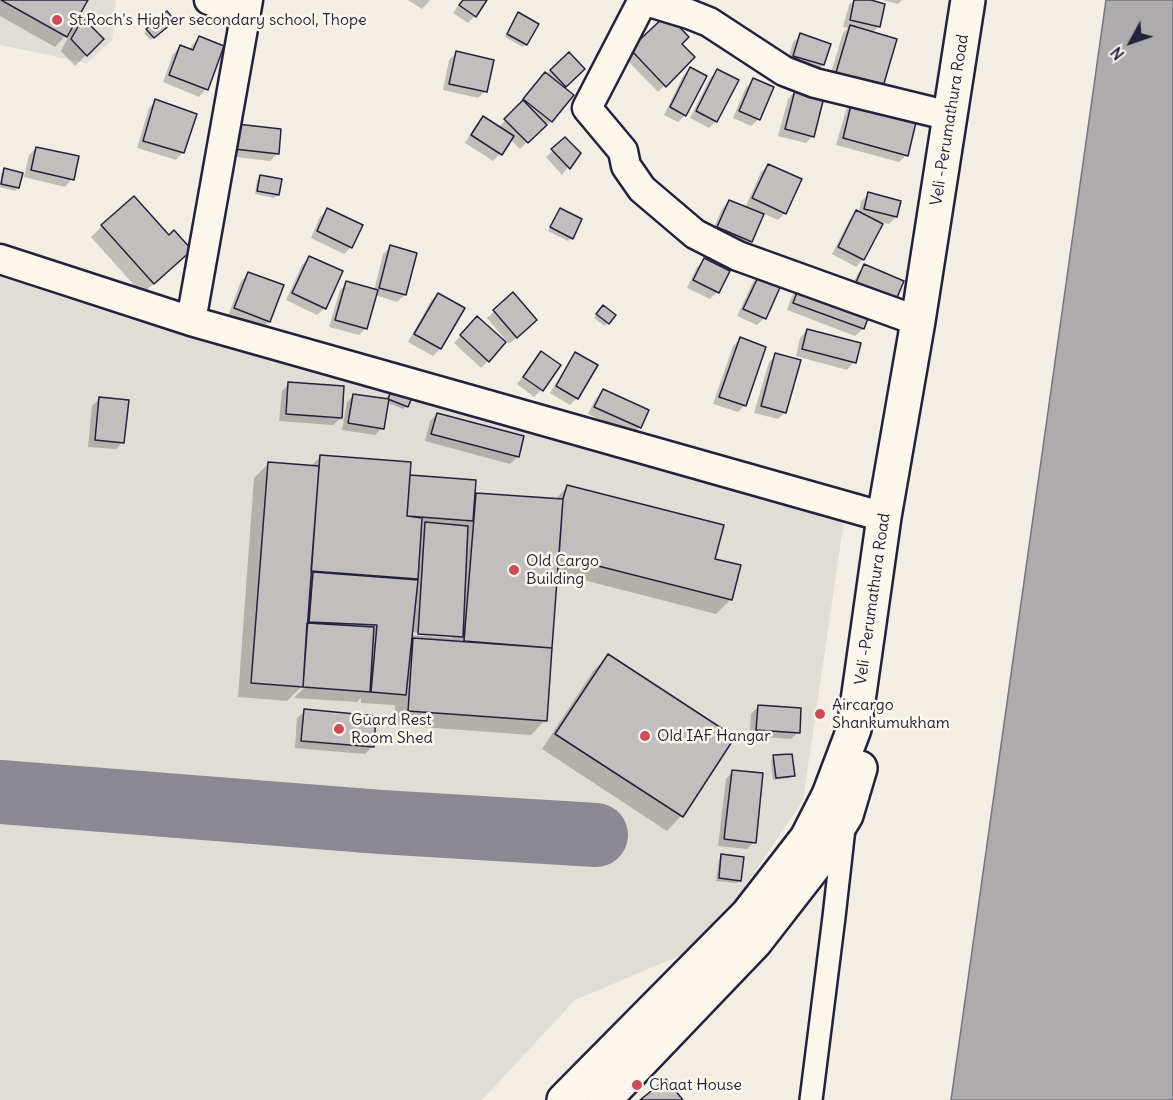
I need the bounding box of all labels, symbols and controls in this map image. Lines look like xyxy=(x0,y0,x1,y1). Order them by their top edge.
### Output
place label: St.Roch's Higher secondary school, Thope xyxy=(69,10,367,30)
north arrow xyxy=(1101,12,1161,72)
marker: St.Roch's Higher secondary school, Thope xyxy=(50,13,64,27)
street label: Veli -Perumathura Road xyxy=(927,33,973,207)
text: N xyxy=(1106,43,1128,64)
street label: Veli -Perumathura Road xyxy=(851,512,895,686)
place label: Old Cargo Building xyxy=(526,551,599,589)
marker: Old Cargo Building xyxy=(507,563,521,577)
place label: Aircargo Shankumukham xyxy=(832,695,950,733)
marker: Aircargo Shankumukham xyxy=(813,707,827,721)
place label: Guard Rest Room Shed xyxy=(351,710,433,748)
marker: Guard Rest Room Shed xyxy=(332,722,346,736)
place label: Old IAF Hangar xyxy=(657,726,771,746)
marker: Old IAF Hangar xyxy=(638,729,652,743)
place label: Chaat House xyxy=(649,1075,742,1095)
marker: Chaat House xyxy=(630,1078,644,1092)

